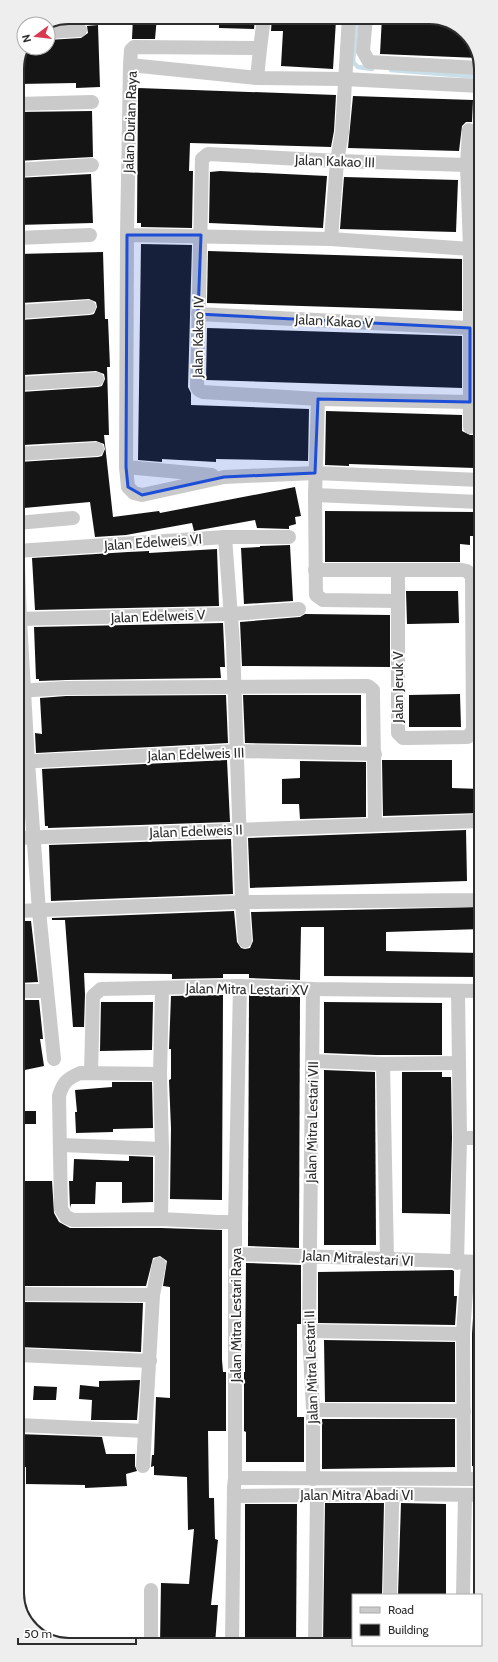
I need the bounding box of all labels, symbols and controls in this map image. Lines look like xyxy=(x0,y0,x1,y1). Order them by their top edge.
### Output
north arrow xyxy=(16,16,56,56)
text: N xyxy=(19,33,34,44)
street label: Jalan Durian Raya xyxy=(119,70,141,174)
street label: Jalan Kakao III xyxy=(294,151,375,171)
street label: Jalan Kakao IV xyxy=(188,296,208,379)
street label: Jalan Kakao V xyxy=(294,310,374,332)
street label: Jalan Edelweis VI xyxy=(102,530,203,554)
street label: Jalan Edelweis V xyxy=(109,605,206,627)
street label: Jalan Jeruk V xyxy=(389,651,407,724)
street label: Jalan Edelweis III xyxy=(146,743,245,765)
street label: Jalan Edelweis II xyxy=(148,820,243,842)
street label: Jalan Mitra Lestari XV xyxy=(184,979,309,999)
street label: Jalan Mitra Lestari VII xyxy=(302,1061,322,1184)
street label: Jalan Mitralestari VI xyxy=(301,1246,414,1270)
street label: Jalan Mitra Lestari Raya xyxy=(227,1247,245,1383)
street label: Jalan Mitra Lestari II xyxy=(300,1310,322,1425)
street label: Jalan Mitra Abadi VI xyxy=(299,1486,414,1504)
legend xyxy=(352,1594,482,1646)
text: Road xyxy=(388,1602,414,1617)
scale bar xyxy=(18,1620,136,1646)
text: Building xyxy=(388,1622,430,1637)
text: 50 m xyxy=(24,1626,52,1641)

